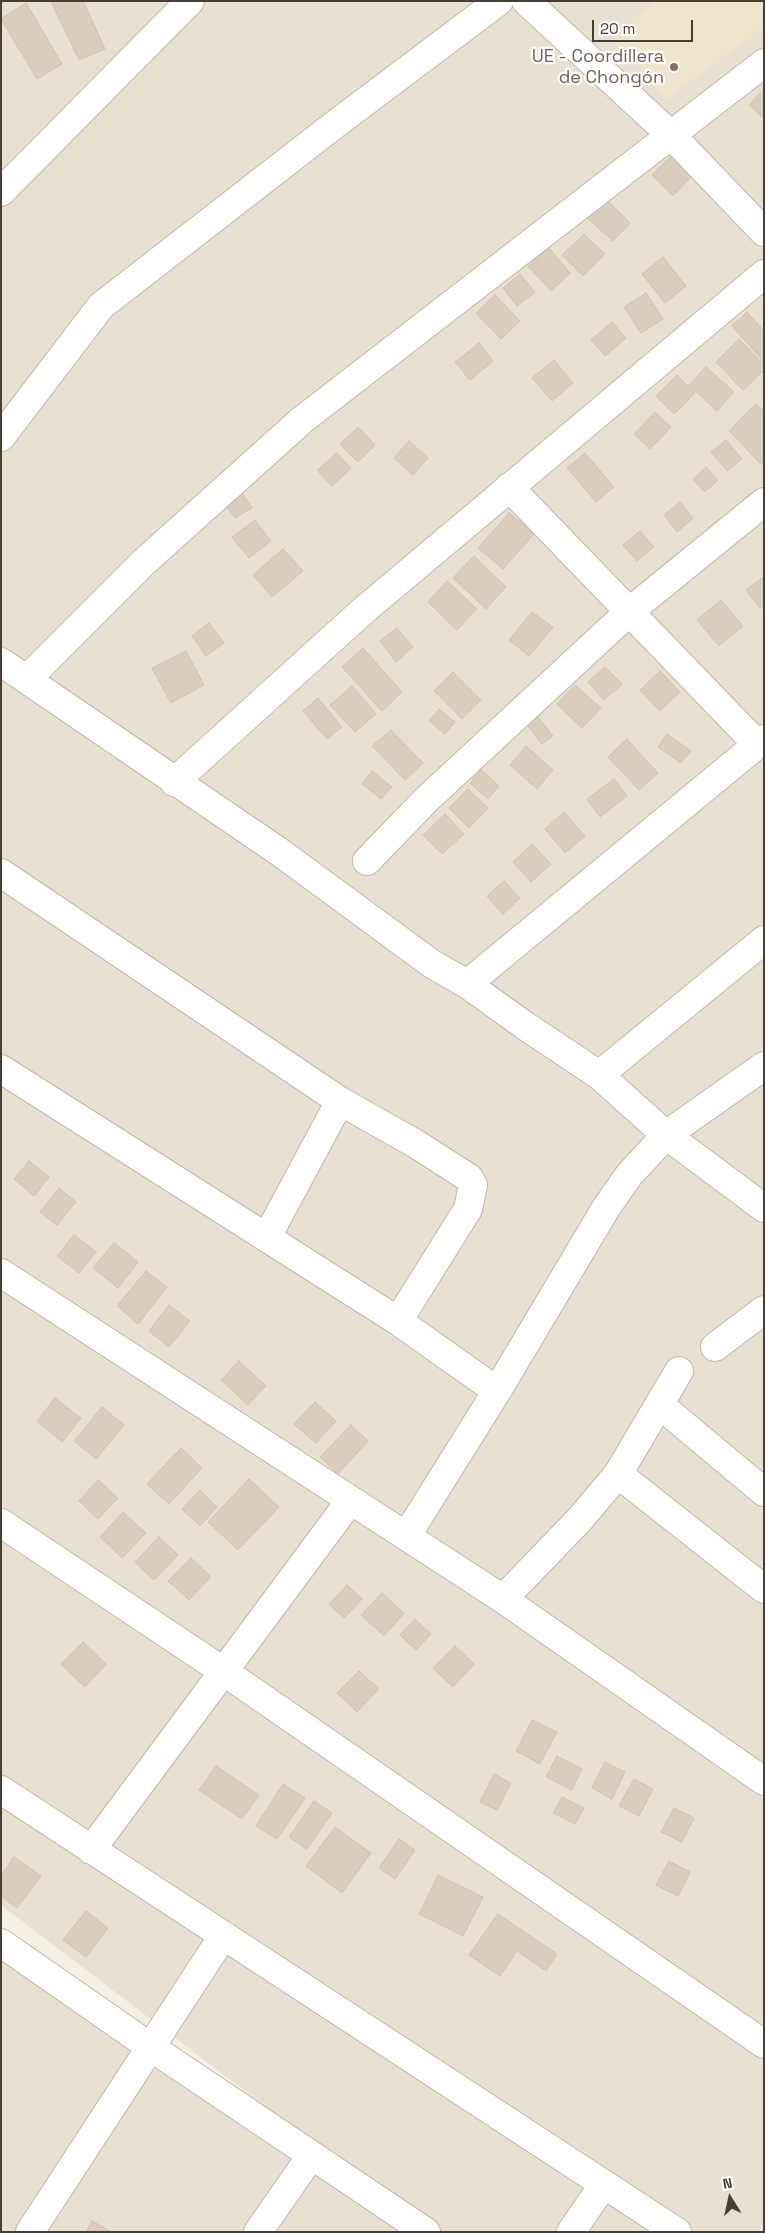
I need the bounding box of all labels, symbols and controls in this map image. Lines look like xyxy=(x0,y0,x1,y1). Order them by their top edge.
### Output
scale bar xyxy=(595,10,696,42)
text: 20 m xyxy=(600,19,635,38)
place label: UE - Coordillera de Chongón xyxy=(532,46,664,88)
marker: UE - Coordillera de Chongón xyxy=(668,61,680,73)
north arrow xyxy=(705,2173,755,2223)
text: N xyxy=(721,2174,734,2193)

